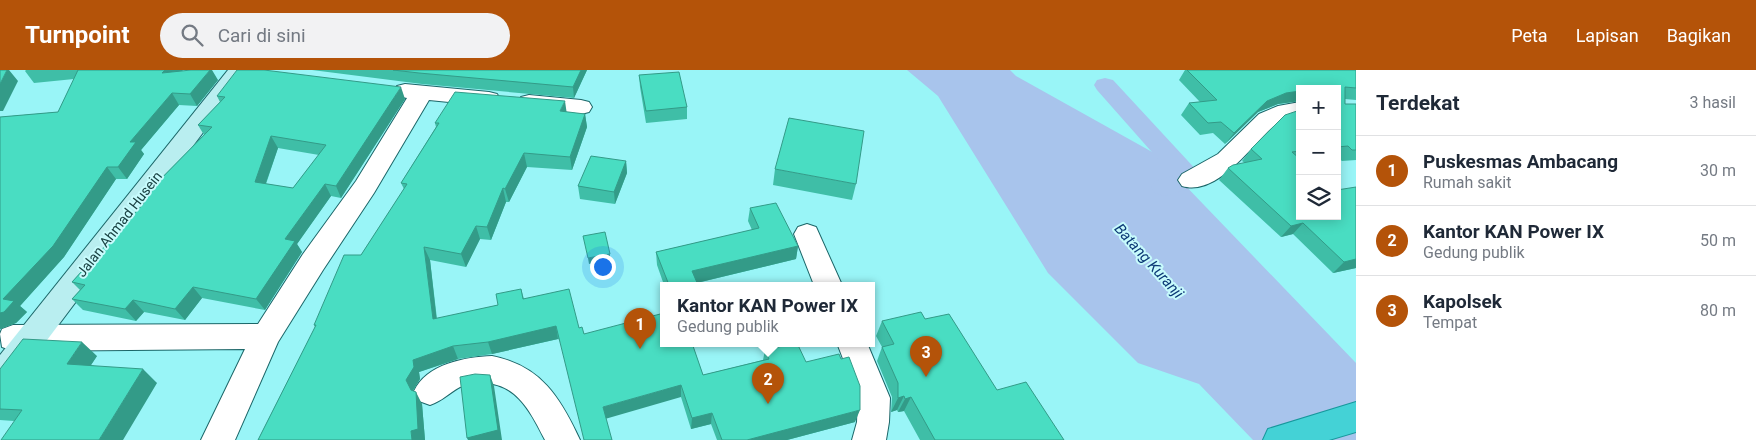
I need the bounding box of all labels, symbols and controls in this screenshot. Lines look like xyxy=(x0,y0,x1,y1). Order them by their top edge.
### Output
search box xyxy=(160,13,510,58)
text: Turnpoint xyxy=(25,21,130,49)
icon: search xyxy=(178,21,206,49)
text: Cari di sini xyxy=(218,24,306,47)
text: Peta xyxy=(1511,25,1548,46)
text: Lapisan xyxy=(1576,25,1639,46)
text: Bagikan xyxy=(1667,25,1731,46)
map controls xyxy=(1296,85,1341,220)
button: + xyxy=(1296,85,1341,130)
text: Terdekat xyxy=(1376,91,1460,115)
text: 3 hasil xyxy=(1689,93,1736,112)
button: − xyxy=(1296,130,1341,175)
text: Puskesmas Ambacang xyxy=(1423,150,1618,173)
text: 1 xyxy=(1387,161,1397,180)
text: 30 m xyxy=(1700,161,1736,180)
street label: Jalan Ahmad Husein xyxy=(73,168,165,280)
text: Rumah sakit xyxy=(1423,173,1511,192)
button: layers xyxy=(1296,175,1341,220)
water label: Batang Kuranji xyxy=(1111,220,1187,302)
text: Kantor KAN Power IX xyxy=(1423,220,1604,243)
text: 2 xyxy=(1387,231,1397,250)
text: 50 m xyxy=(1700,231,1736,250)
text: Gedung publik xyxy=(1423,243,1525,262)
your location xyxy=(590,254,616,280)
popup xyxy=(660,282,875,347)
text: Kapolsek xyxy=(1423,290,1502,313)
text: Kantor KAN Power IX xyxy=(677,294,858,317)
text: 3 xyxy=(1387,301,1397,320)
text: 80 m xyxy=(1700,301,1736,320)
pin: 1 xyxy=(624,308,656,349)
text: Tempat xyxy=(1423,313,1477,332)
text: Gedung publik xyxy=(677,317,779,336)
pin: 3 xyxy=(910,336,942,377)
pin: 2 xyxy=(752,363,784,404)

